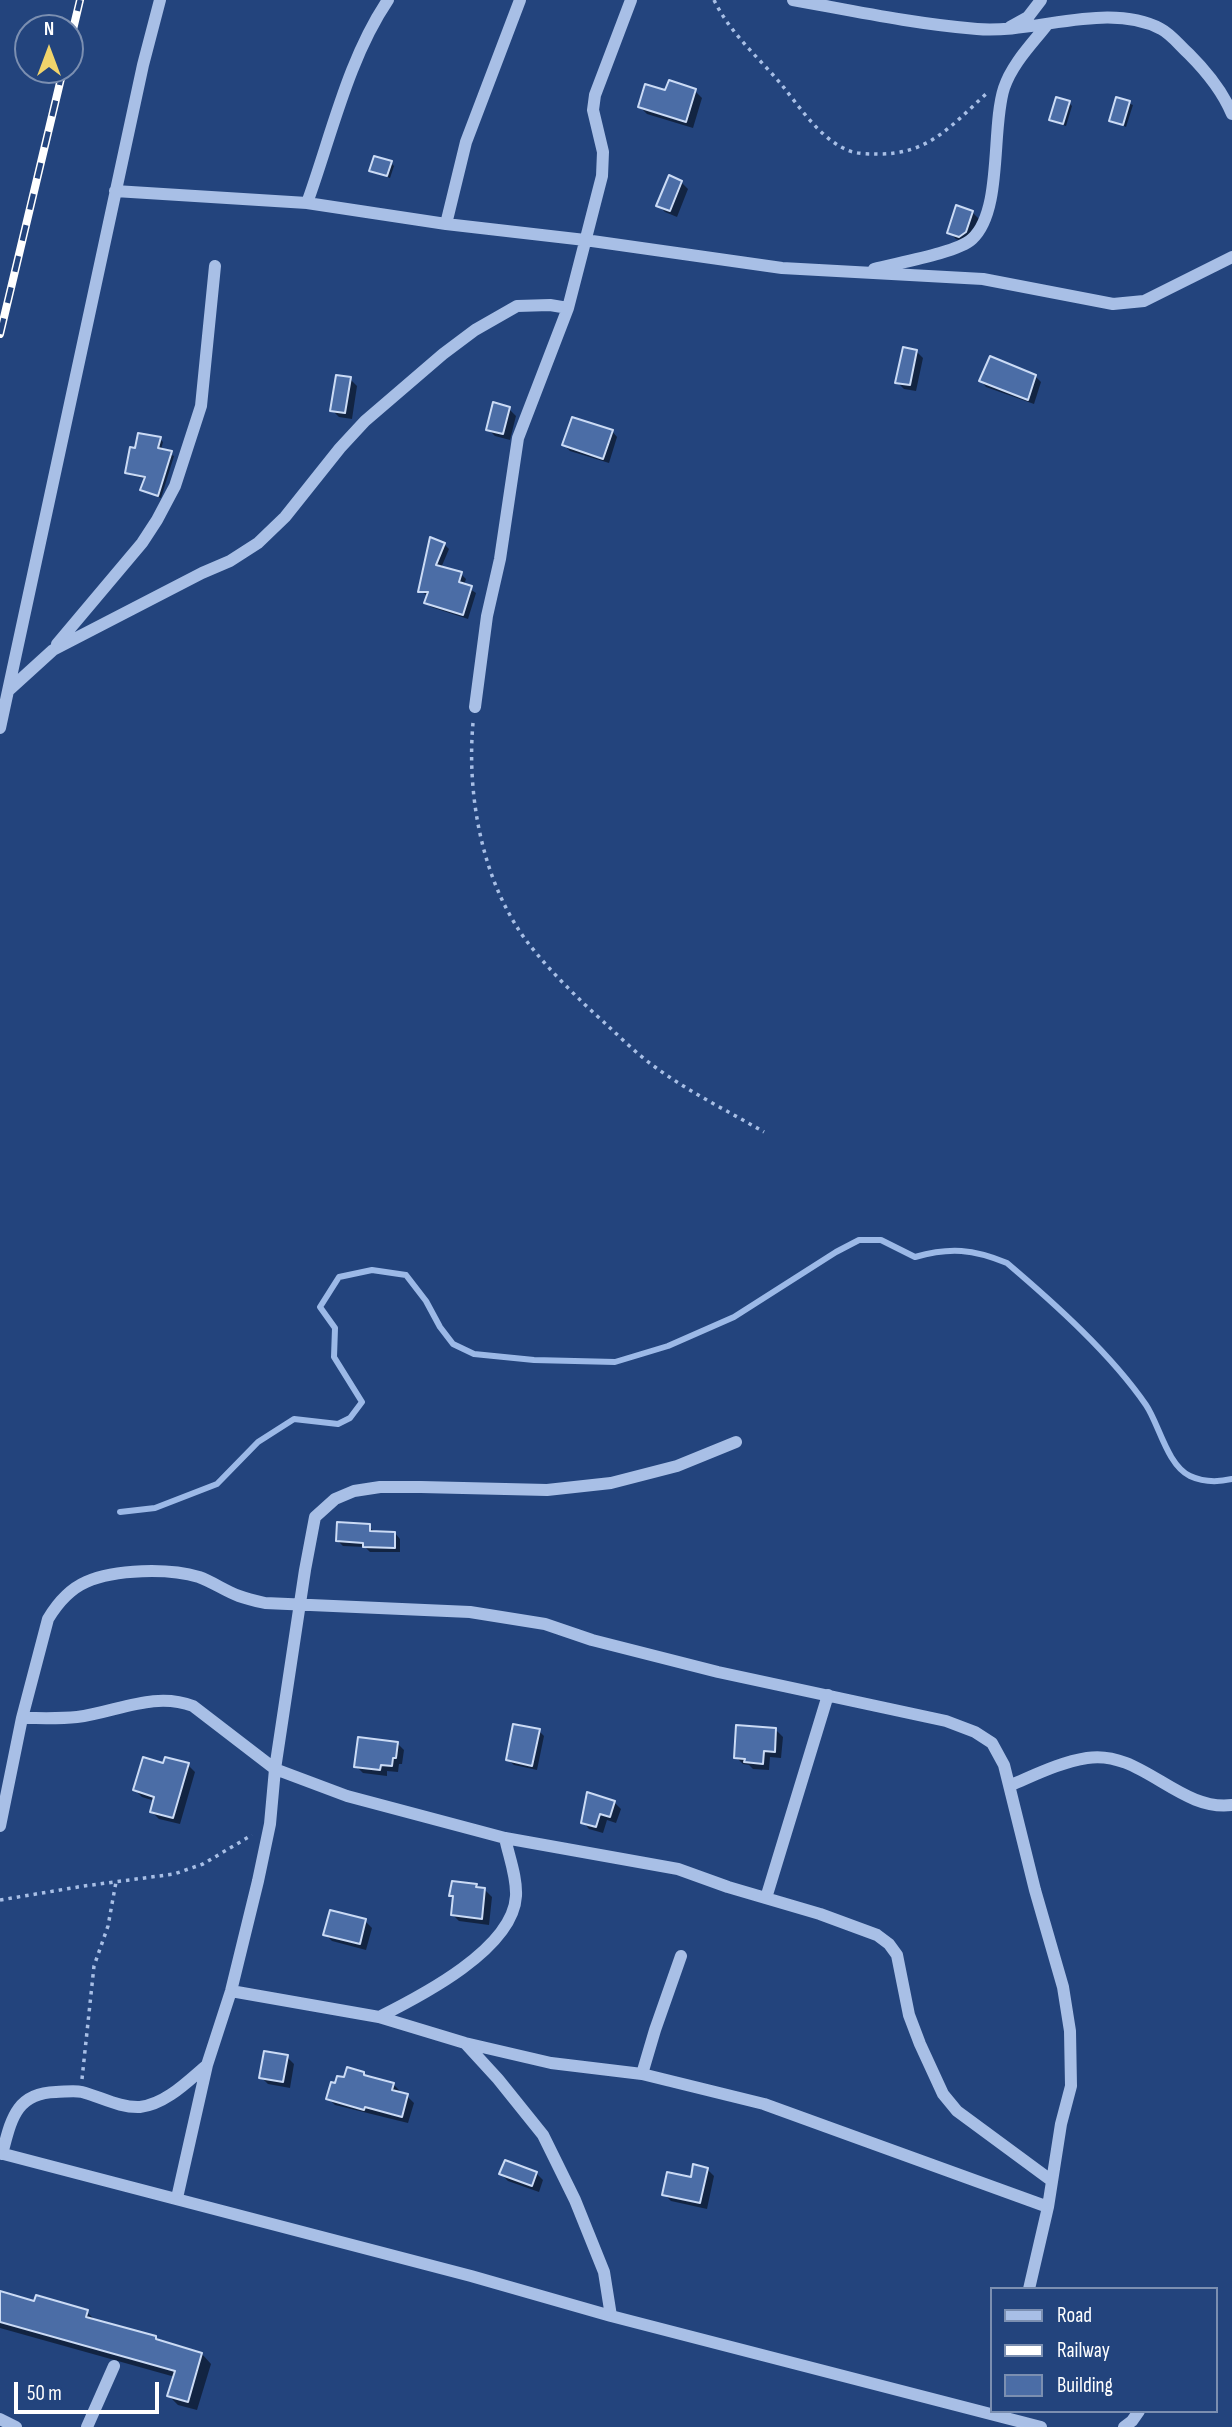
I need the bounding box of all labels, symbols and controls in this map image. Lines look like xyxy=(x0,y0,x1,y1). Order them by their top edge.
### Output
north arrow xyxy=(14,14,84,84)
text: N xyxy=(44,18,54,41)
legend xyxy=(990,2287,1218,2413)
text: Road xyxy=(1057,2303,1092,2328)
text: Railway xyxy=(1057,2338,1110,2363)
scale bar xyxy=(18,2368,163,2412)
text: Building xyxy=(1057,2373,1113,2398)
text: 50 m xyxy=(27,2381,62,2406)

